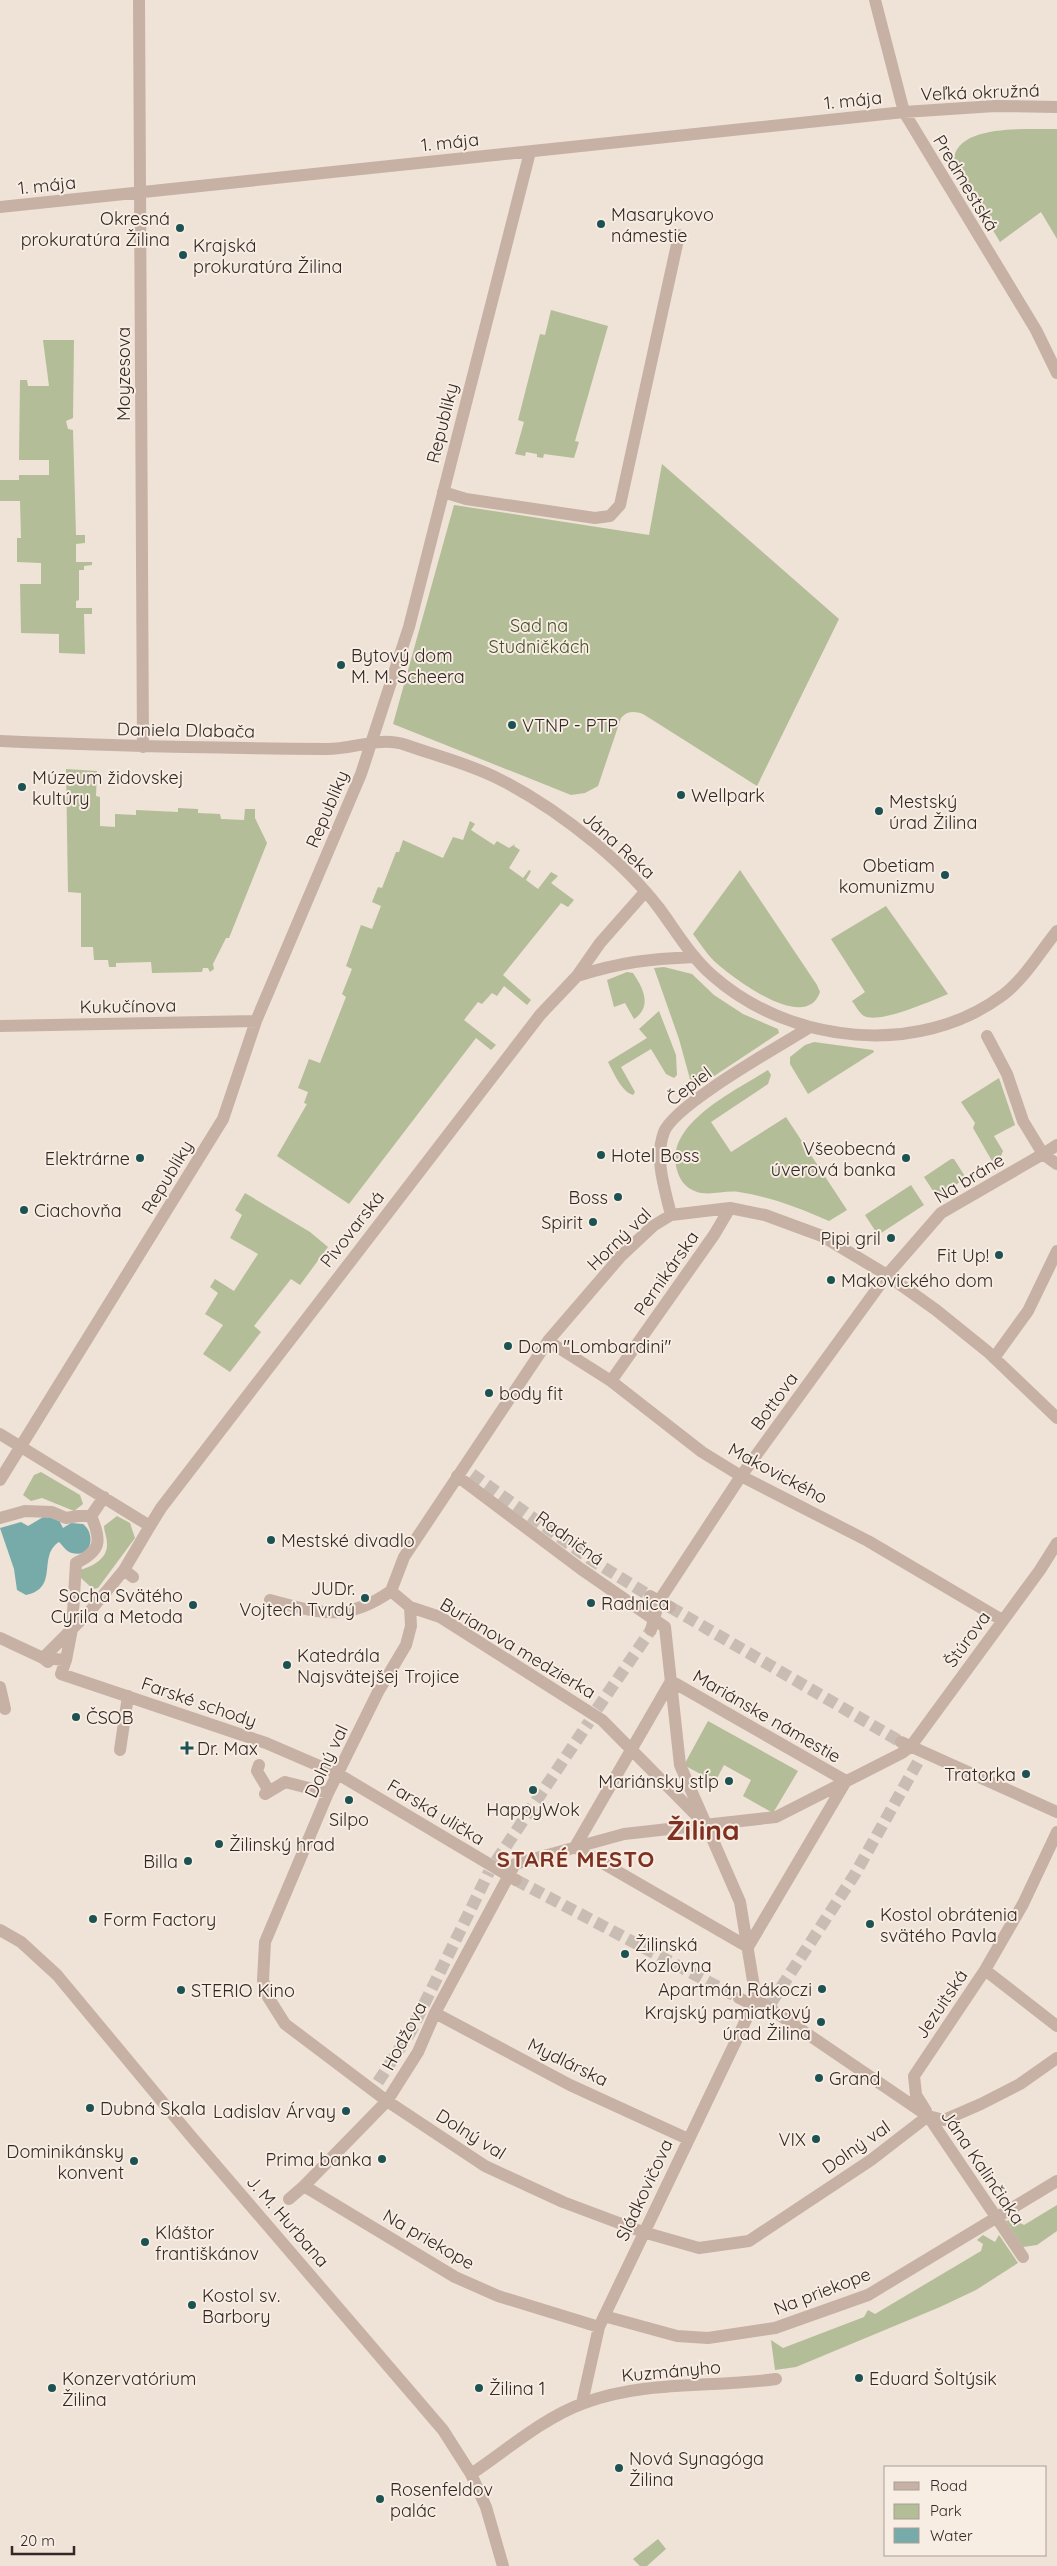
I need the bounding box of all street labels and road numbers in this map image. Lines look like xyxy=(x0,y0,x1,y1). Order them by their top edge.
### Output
street label: Veľká okružná xyxy=(920,78,1040,106)
street label: 1. mája xyxy=(823,86,883,114)
street label: 1. mája xyxy=(420,128,480,156)
street label: Predmestská xyxy=(928,130,1004,236)
street label: 1. mája xyxy=(17,171,77,199)
street label: Moyzesova xyxy=(112,327,135,421)
street label: Republiky xyxy=(421,380,463,466)
street label: Daniela Dlabača xyxy=(117,717,255,743)
street label: Republiky xyxy=(300,767,354,851)
street label: Jána Reka xyxy=(578,806,660,884)
street label: Kukučínova xyxy=(79,994,177,1018)
street label: Čepiel xyxy=(662,1061,716,1111)
street label: Republiky xyxy=(136,1136,198,1218)
street label: Na bráne xyxy=(930,1148,1008,1208)
street label: Pivovarská xyxy=(315,1186,389,1272)
street label: Horný val xyxy=(582,1203,656,1275)
street label: Pernikárska xyxy=(628,1226,704,1320)
street label: Bottova xyxy=(745,1368,803,1434)
street label: Makovického xyxy=(724,1437,832,1509)
street label: Radničná xyxy=(531,1506,609,1570)
street label: Burianova medzierka xyxy=(436,1592,600,1704)
street label: Štúrova xyxy=(939,1606,995,1672)
street label: Mariánske námestie xyxy=(689,1664,845,1768)
street label: Farské schody xyxy=(138,1672,260,1732)
street label: Dolný val xyxy=(299,1721,353,1801)
street label: Farská ulička xyxy=(383,1774,489,1850)
street label: Jezuitská xyxy=(910,1965,972,2043)
street label: Hodžova xyxy=(376,1998,432,2074)
street label: Mydlárska xyxy=(524,2033,612,2091)
street label: Dolný val xyxy=(432,2104,510,2164)
street label: Jána Kalinčiaka xyxy=(936,2105,1030,2229)
street label: Dolný val xyxy=(817,2115,895,2179)
street label: Sládkovičova xyxy=(610,2135,678,2245)
street label: J. M. Hurbana xyxy=(242,2170,334,2272)
street label: Na priekope xyxy=(379,2204,479,2274)
street label: Na priekope xyxy=(770,2262,874,2320)
street label: Kuzmányho xyxy=(620,2355,722,2387)

